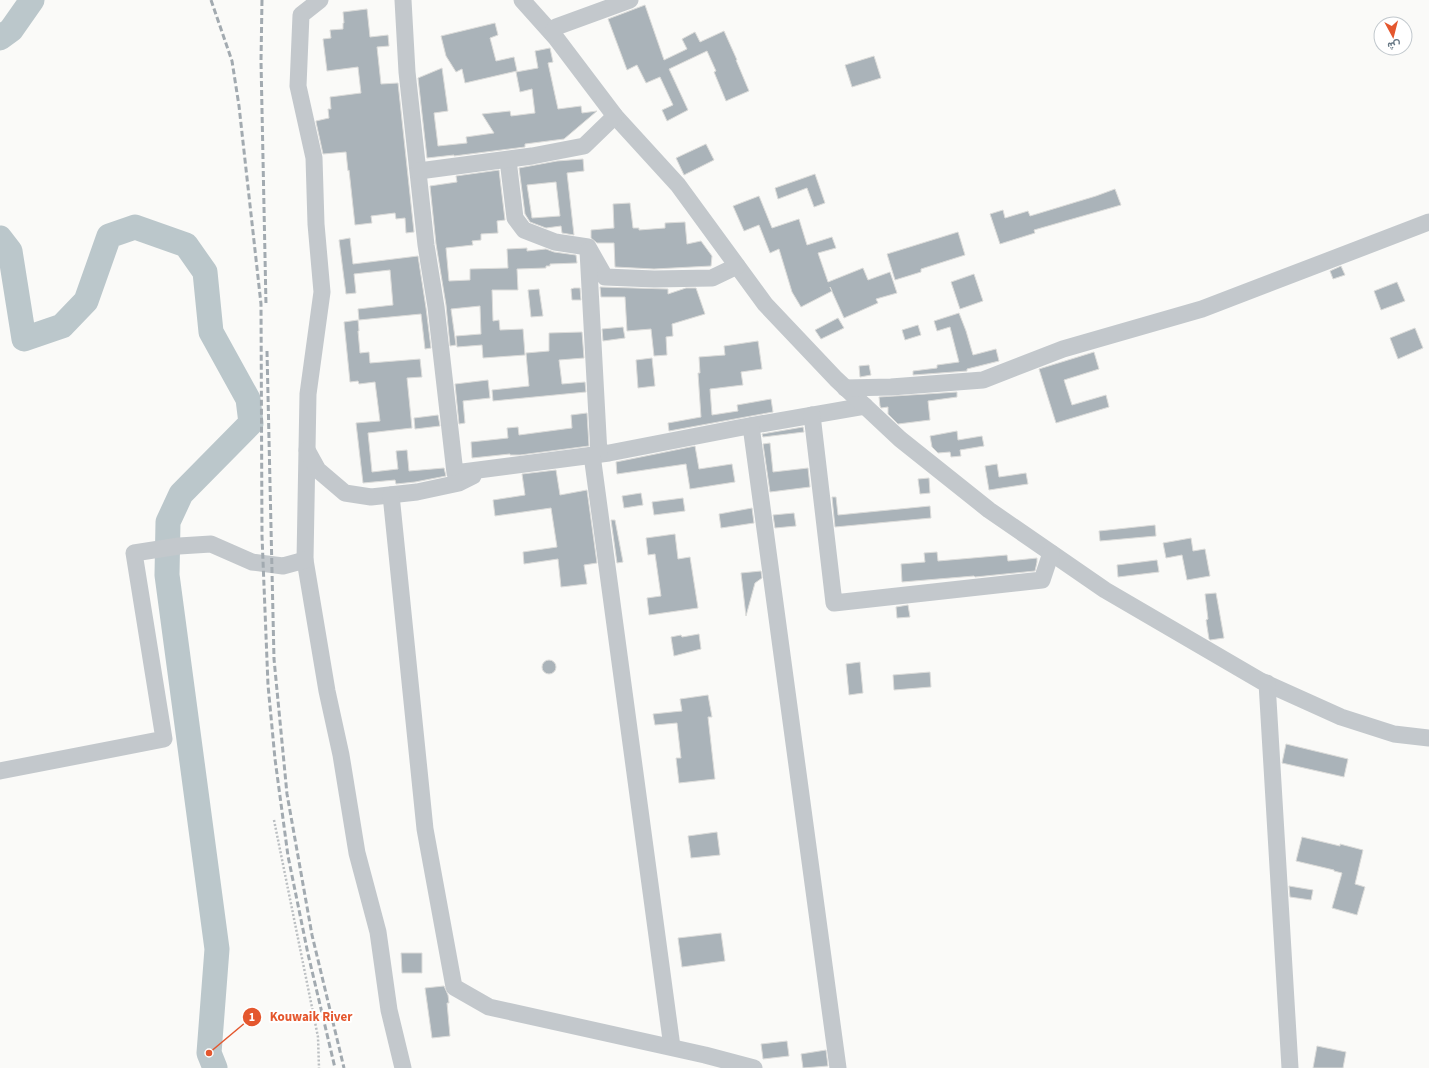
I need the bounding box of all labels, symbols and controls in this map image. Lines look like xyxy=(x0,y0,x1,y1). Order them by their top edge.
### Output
north arrow xyxy=(1373,16,1413,56)
text: ش xyxy=(1387,37,1402,54)
callout: Kouwaik River xyxy=(242,1004,360,1029)
text: Kouwaik River xyxy=(270,1008,353,1026)
text: 1 xyxy=(249,1009,255,1026)

